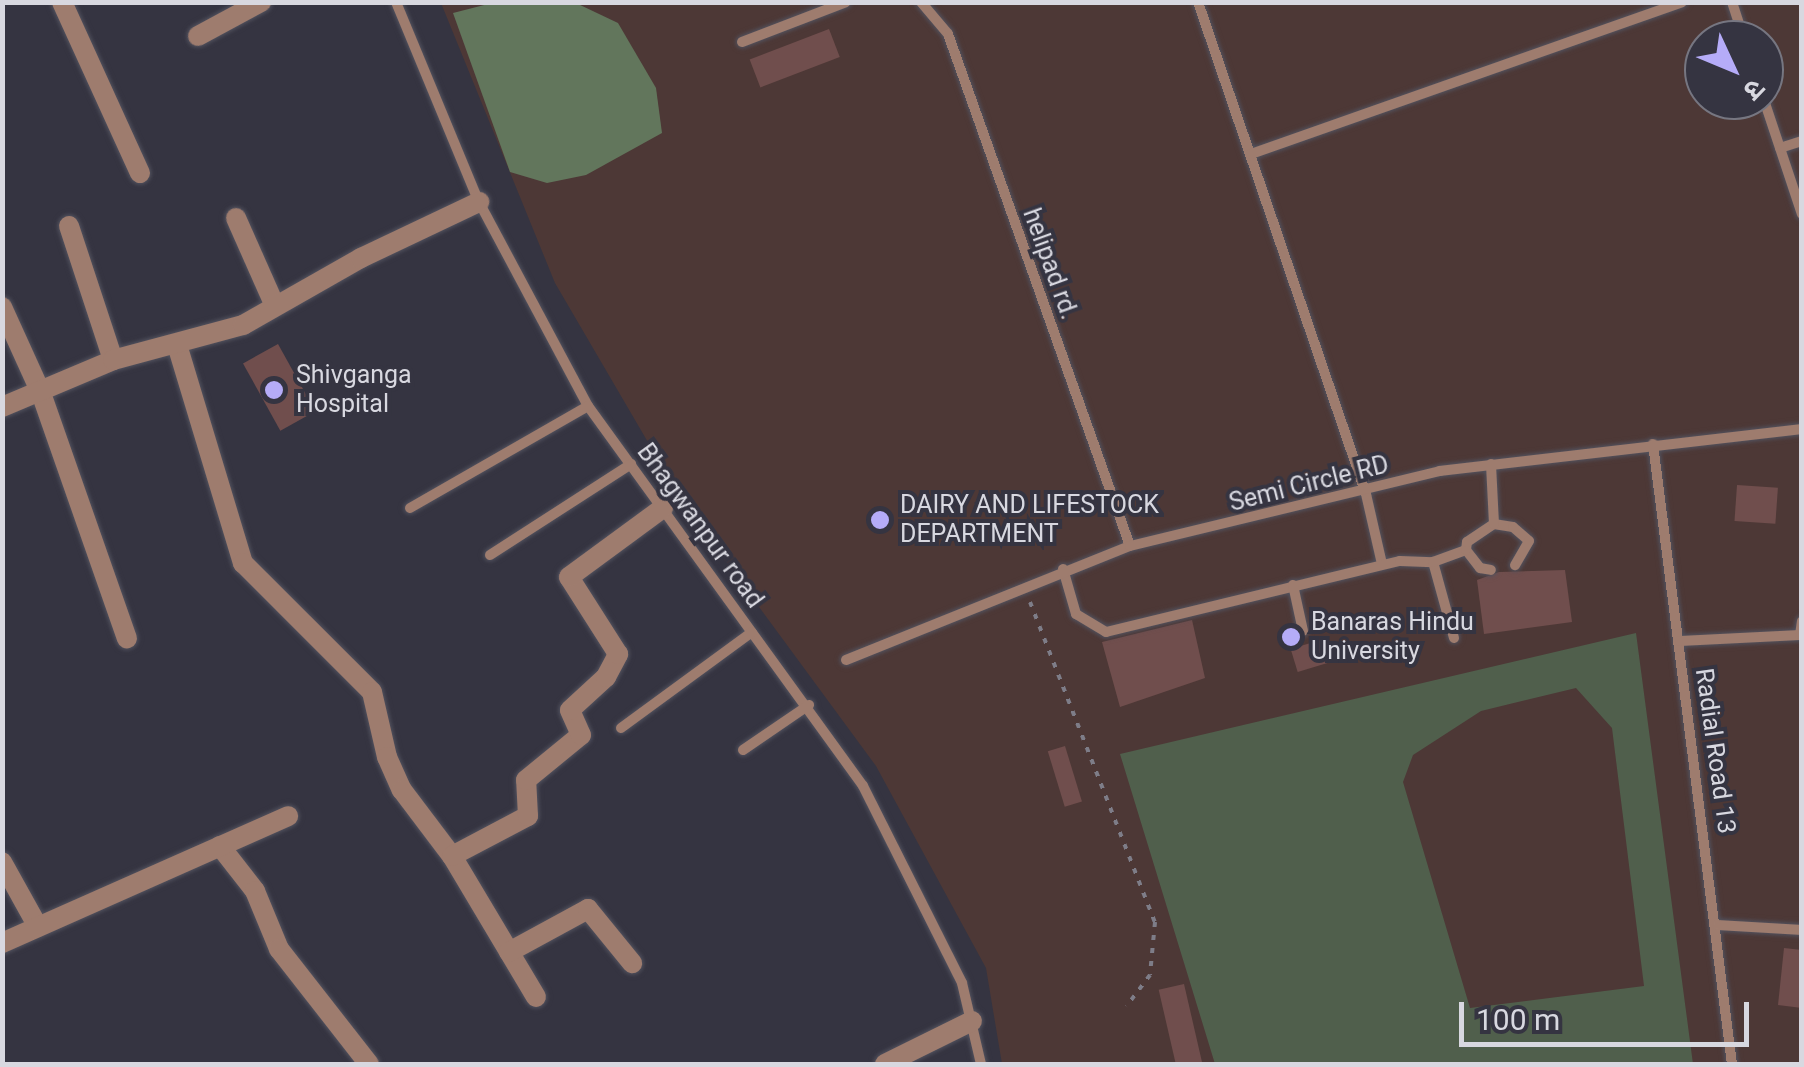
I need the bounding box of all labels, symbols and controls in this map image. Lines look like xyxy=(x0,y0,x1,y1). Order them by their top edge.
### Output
north arrow xyxy=(1684,20,1784,120)
text: उ xyxy=(1737,72,1772,107)
street label: helipad rd. xyxy=(1016,204,1084,324)
place label: Shivganga Hospital xyxy=(296,361,412,420)
marker: Shivganga Hospital xyxy=(261,377,287,403)
street label: Bhagwanpur road xyxy=(630,438,770,614)
street label: Semi Circle RD xyxy=(1226,450,1392,518)
place label: DAIRY AND LIFESTOCK DEPARTMENT xyxy=(900,491,1159,550)
marker: DAIRY AND LIFESTOCK DEPARTMENT xyxy=(869,509,891,531)
place label: Banaras Hindu University xyxy=(1311,608,1474,667)
marker: Banaras Hindu University xyxy=(1280,626,1302,648)
street label: Radial Road 13 xyxy=(1689,666,1741,836)
scale bar xyxy=(1464,982,1754,1044)
text: 100 m xyxy=(1476,1002,1560,1037)

